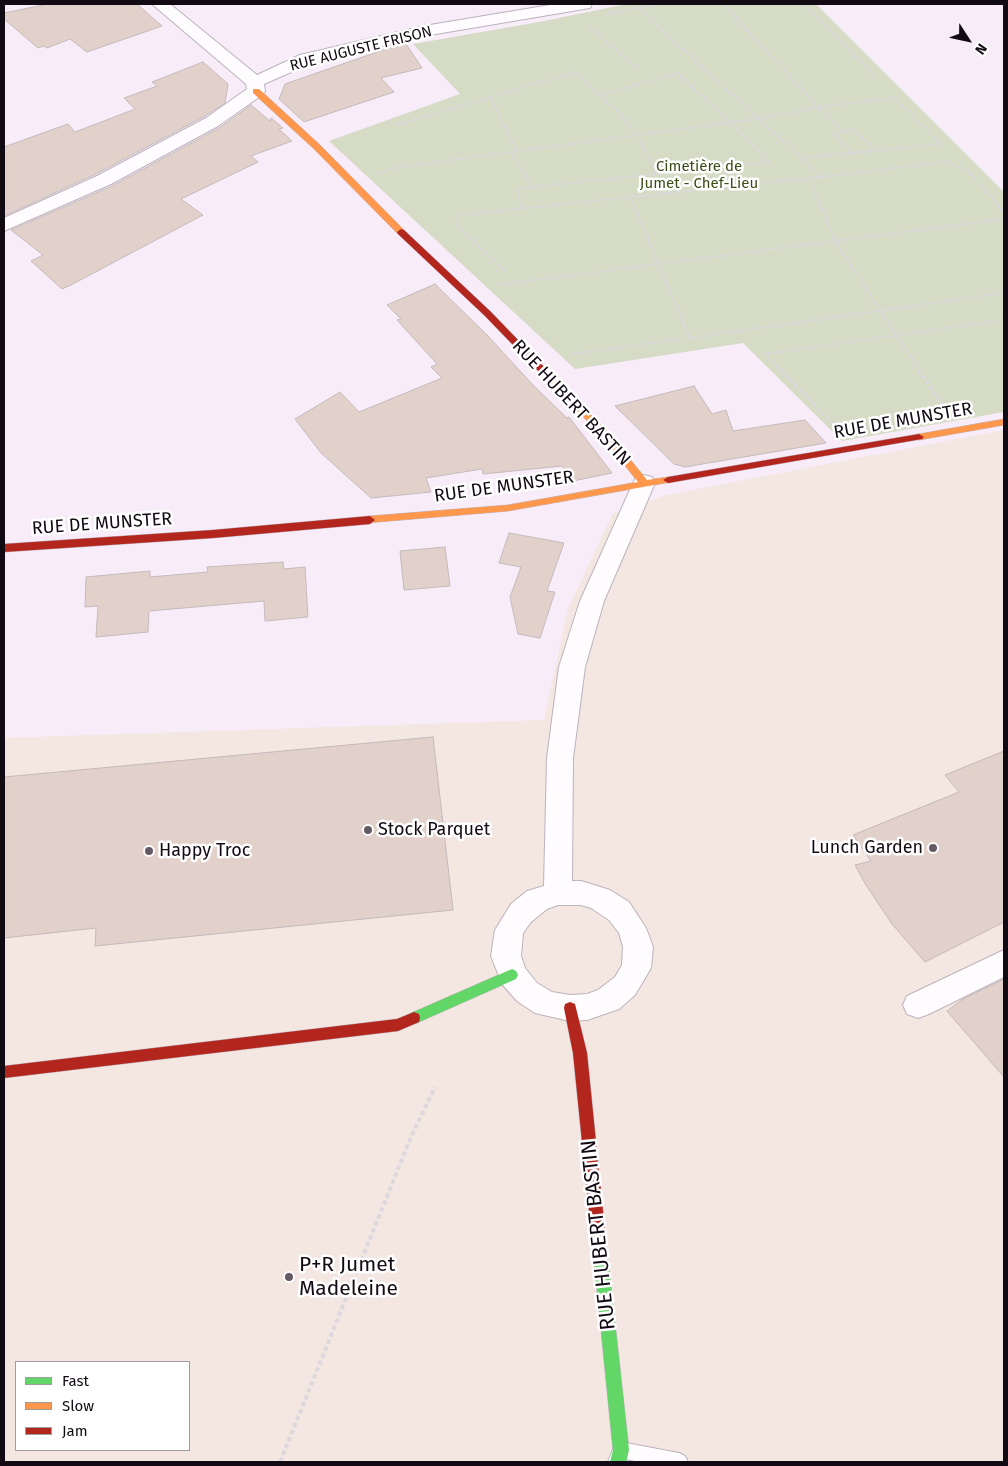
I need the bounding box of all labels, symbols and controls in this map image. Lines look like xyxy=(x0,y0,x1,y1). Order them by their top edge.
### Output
north arrow xyxy=(943,15,993,65)
street label: RUE AUGUSTE FRISON xyxy=(288,23,434,75)
text: N xyxy=(971,40,990,58)
park label: Cimetière de Jumet - Chef-Lieu xyxy=(640,158,758,193)
street label: RUE HUBERT BASTIN xyxy=(507,336,635,470)
street label: RUE DE MUNSTER xyxy=(832,398,974,444)
street label: RUE DE MUNSTER xyxy=(433,467,575,507)
street label: RUE DE MUNSTER xyxy=(31,508,173,540)
place label: Stock Parquet xyxy=(378,819,490,841)
marker: Stock Parquet xyxy=(362,824,374,836)
place label: Lunch Garden xyxy=(811,837,923,859)
place label: Happy Troc xyxy=(159,840,250,862)
marker: Lunch Garden xyxy=(927,842,939,854)
marker: Happy Troc xyxy=(143,845,155,857)
street label: RUE HUBERT BASTIN xyxy=(576,1139,622,1331)
place label: P+R Jumet Madeleine xyxy=(299,1252,398,1302)
marker: P+R Jumet Madeleine xyxy=(283,1271,295,1283)
legend xyxy=(15,1361,190,1451)
text: Fast xyxy=(62,1372,89,1390)
text: Slow xyxy=(62,1397,94,1415)
text: Jam xyxy=(62,1422,88,1440)

